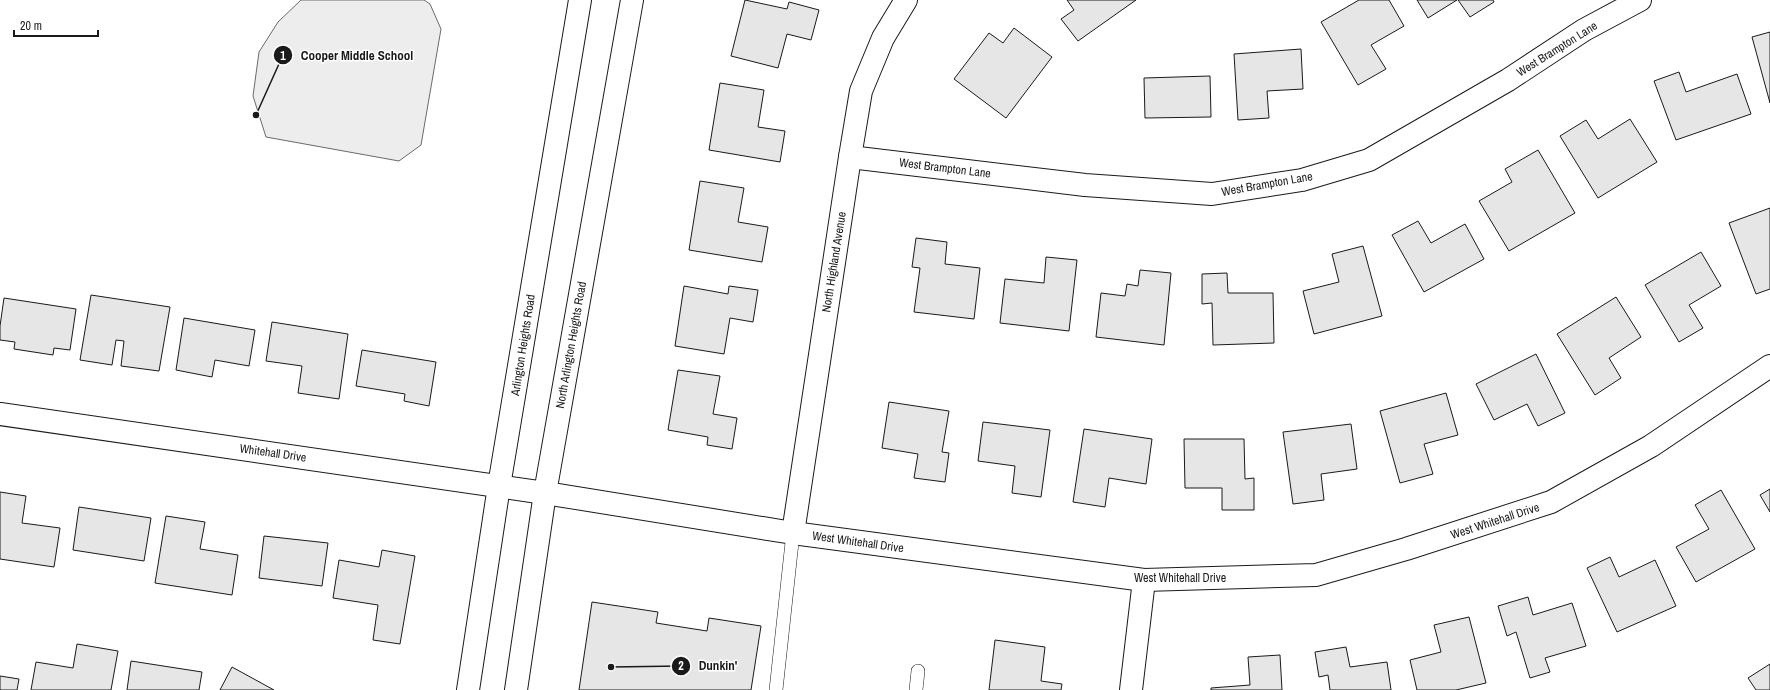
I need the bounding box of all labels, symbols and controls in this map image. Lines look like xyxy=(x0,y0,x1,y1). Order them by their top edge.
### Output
scale bar xyxy=(14,12,98,38)
text: 20 m xyxy=(20,18,42,34)
street label: West Brampton Lane xyxy=(1514,18,1600,80)
callout: Cooper Middle School xyxy=(273,43,422,68)
text: Cooper Middle School xyxy=(301,47,413,64)
text: 1 xyxy=(280,48,286,64)
street label: West Brampton Lane xyxy=(898,154,992,182)
street label: West Brampton Lane xyxy=(1220,168,1314,200)
street label: North Highland Avenue xyxy=(818,211,850,313)
street label: North Arlington Heights Road xyxy=(552,280,590,410)
street label: Arlington Heights Road xyxy=(507,293,539,398)
street label: Whitehall Drive xyxy=(239,440,307,466)
street label: West Whitehall Drive xyxy=(1449,499,1541,543)
street label: West Whitehall Drive xyxy=(811,528,905,556)
street label: West Whitehall Drive xyxy=(1134,570,1226,586)
callout: Dunkin' xyxy=(671,653,746,678)
text: Dunkin' xyxy=(699,657,738,674)
text: 2 xyxy=(678,658,684,674)

